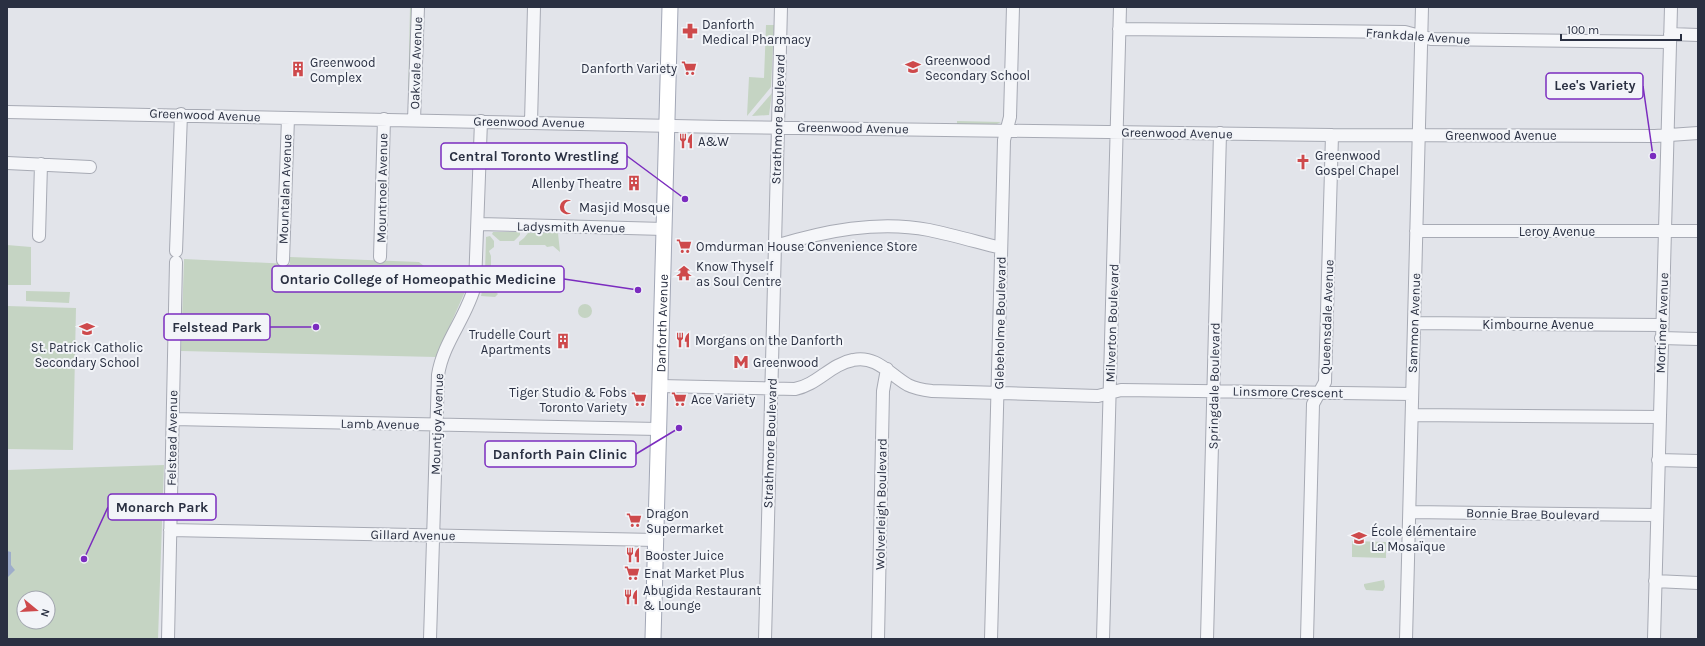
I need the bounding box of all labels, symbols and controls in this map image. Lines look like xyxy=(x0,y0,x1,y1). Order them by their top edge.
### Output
street label: Oakvale Avenue xyxy=(407,16,425,110)
scale bar xyxy=(1561,16,1681,42)
place label: Danforth Medical Pharmacy xyxy=(702,17,811,47)
pharmacy icon: Danforth Medical Pharmacy xyxy=(681,22,699,40)
text: 100 m xyxy=(1567,23,1599,37)
street label: Frankdale Avenue xyxy=(1365,25,1471,47)
place label: Greenwood Secondary School xyxy=(925,53,1030,83)
street label: Strathmore Boulevard xyxy=(768,54,788,184)
place label: Greenwood Complex xyxy=(310,55,376,85)
school or university icon: Greenwood Secondary School xyxy=(904,58,922,76)
supermarket icon: Danforth Variety xyxy=(680,59,698,77)
building icon: Greenwood Complex xyxy=(289,60,307,78)
place label: Danforth Variety xyxy=(581,61,677,76)
callout: Lee's Variety xyxy=(1546,73,1643,99)
text: Lee's Variety xyxy=(1554,77,1636,94)
street label: Greenwood Avenue xyxy=(149,106,261,124)
street label: Greenwood Avenue xyxy=(473,114,585,130)
street label: Greenwood Avenue xyxy=(797,120,909,136)
street label: Greenwood Avenue xyxy=(1121,125,1233,141)
street label: Greenwood Avenue xyxy=(1445,128,1557,143)
restaurant icon: A&W xyxy=(677,132,695,150)
street label: Mountalan Avenue xyxy=(276,133,294,244)
street label: Mountnoel Avenue xyxy=(374,133,390,243)
place label: A&W xyxy=(698,134,729,149)
callout: Central Toronto Wrestling xyxy=(441,143,627,169)
text: Central Toronto Wrestling xyxy=(449,148,619,165)
place label: Greenwood Gospel Chapel xyxy=(1315,148,1399,178)
church icon: Greenwood Gospel Chapel xyxy=(1294,153,1312,171)
building icon: Allenby Theatre xyxy=(625,174,643,192)
place label: Allenby Theatre xyxy=(531,176,622,191)
mosque icon: Masjid Mosque xyxy=(558,198,576,216)
place label: Masjid Mosque xyxy=(579,200,670,216)
street label: Ladysmith Avenue xyxy=(517,219,626,235)
street label: Leroy Avenue xyxy=(1519,224,1596,239)
supermarket icon: Omdurman House Convenience Store xyxy=(675,237,693,255)
place label: Omdurman House Convenience Store xyxy=(696,239,918,254)
street label: Glebeholme Boulevard xyxy=(991,256,1009,390)
place label: Know Thyself as Soul Centre xyxy=(696,259,782,289)
street label: Queensdale Avenue xyxy=(1317,259,1337,375)
street label: Milverton Boulevard xyxy=(1102,263,1122,383)
temple icon: Know Thyself as Soul Centre xyxy=(675,264,693,282)
callout: Ontario College of Homeopathic Medicine xyxy=(272,266,564,292)
text: Ontario College of Homeopathic Medicine xyxy=(280,271,556,288)
street label: Sammon Avenue xyxy=(1405,272,1423,373)
street label: Mortimer Avenue xyxy=(1653,272,1671,374)
street label: Danforth Avenue xyxy=(653,273,670,373)
callout: Felstead Park xyxy=(164,314,270,340)
street label: Kimbourne Avenue xyxy=(1482,317,1594,332)
text: Felstead Park xyxy=(172,319,263,336)
school or university icon: St. Patrick Catholic Secondary School xyxy=(78,320,96,338)
street label: Springdale Boulevard xyxy=(1205,322,1223,450)
place label: Trudelle Court Apartments xyxy=(469,327,551,357)
restaurant icon: Morgans on the Danforth xyxy=(674,331,692,349)
building icon: Trudelle Court Apartments xyxy=(554,332,572,350)
place label: Morgans on the Danforth xyxy=(695,333,843,348)
place label: St. Patrick Catholic Secondary School xyxy=(31,340,143,370)
metro station icon: Greenwood xyxy=(732,353,750,371)
place label: Greenwood xyxy=(753,355,819,370)
street label: Mountjoy Avenue xyxy=(428,373,446,475)
street label: Strathmore Boulevard xyxy=(760,378,780,508)
street label: Linsmore Crescent xyxy=(1233,384,1344,400)
place label: Tiger Studio & Fobs Toronto Variety xyxy=(509,385,627,415)
street label: Felstead Avenue xyxy=(164,390,180,486)
supermarket icon: Tiger Studio & Fobs Toronto Variety xyxy=(630,390,648,408)
supermarket icon: Ace Variety xyxy=(670,390,688,408)
place label: Ace Variety xyxy=(691,392,755,407)
street label: Lamb Avenue xyxy=(340,416,420,432)
street label: Wolverleigh Boulevard xyxy=(872,438,890,570)
callout: Danforth Pain Clinic xyxy=(485,441,636,467)
text: Danforth Pain Clinic xyxy=(493,446,627,463)
callout: Monarch Park xyxy=(108,494,216,520)
text: Monarch Park xyxy=(116,499,209,516)
street label: Bonnie Brae Boulevard xyxy=(1466,505,1600,523)
place label: Dragon Supermarket xyxy=(646,506,724,536)
supermarket icon: Dragon Supermarket xyxy=(625,511,643,529)
place label: École élémentaire La Mosaïque xyxy=(1371,522,1477,555)
street label: Gillard Avenue xyxy=(370,527,456,543)
school or university icon: École élémentaire La Mosaïque xyxy=(1350,529,1368,547)
restaurant icon: Booster Juice xyxy=(624,546,642,564)
place label: Booster Juice xyxy=(645,548,724,563)
supermarket icon: Enat Market Plus xyxy=(623,564,641,582)
place label: Enat Market Plus xyxy=(644,566,745,581)
place label: Abugida Restaurant & Lounge xyxy=(643,583,761,613)
restaurant icon: Abugida Restaurant & Lounge xyxy=(622,588,640,606)
north arrow xyxy=(16,590,56,630)
text: N xyxy=(38,607,52,619)

